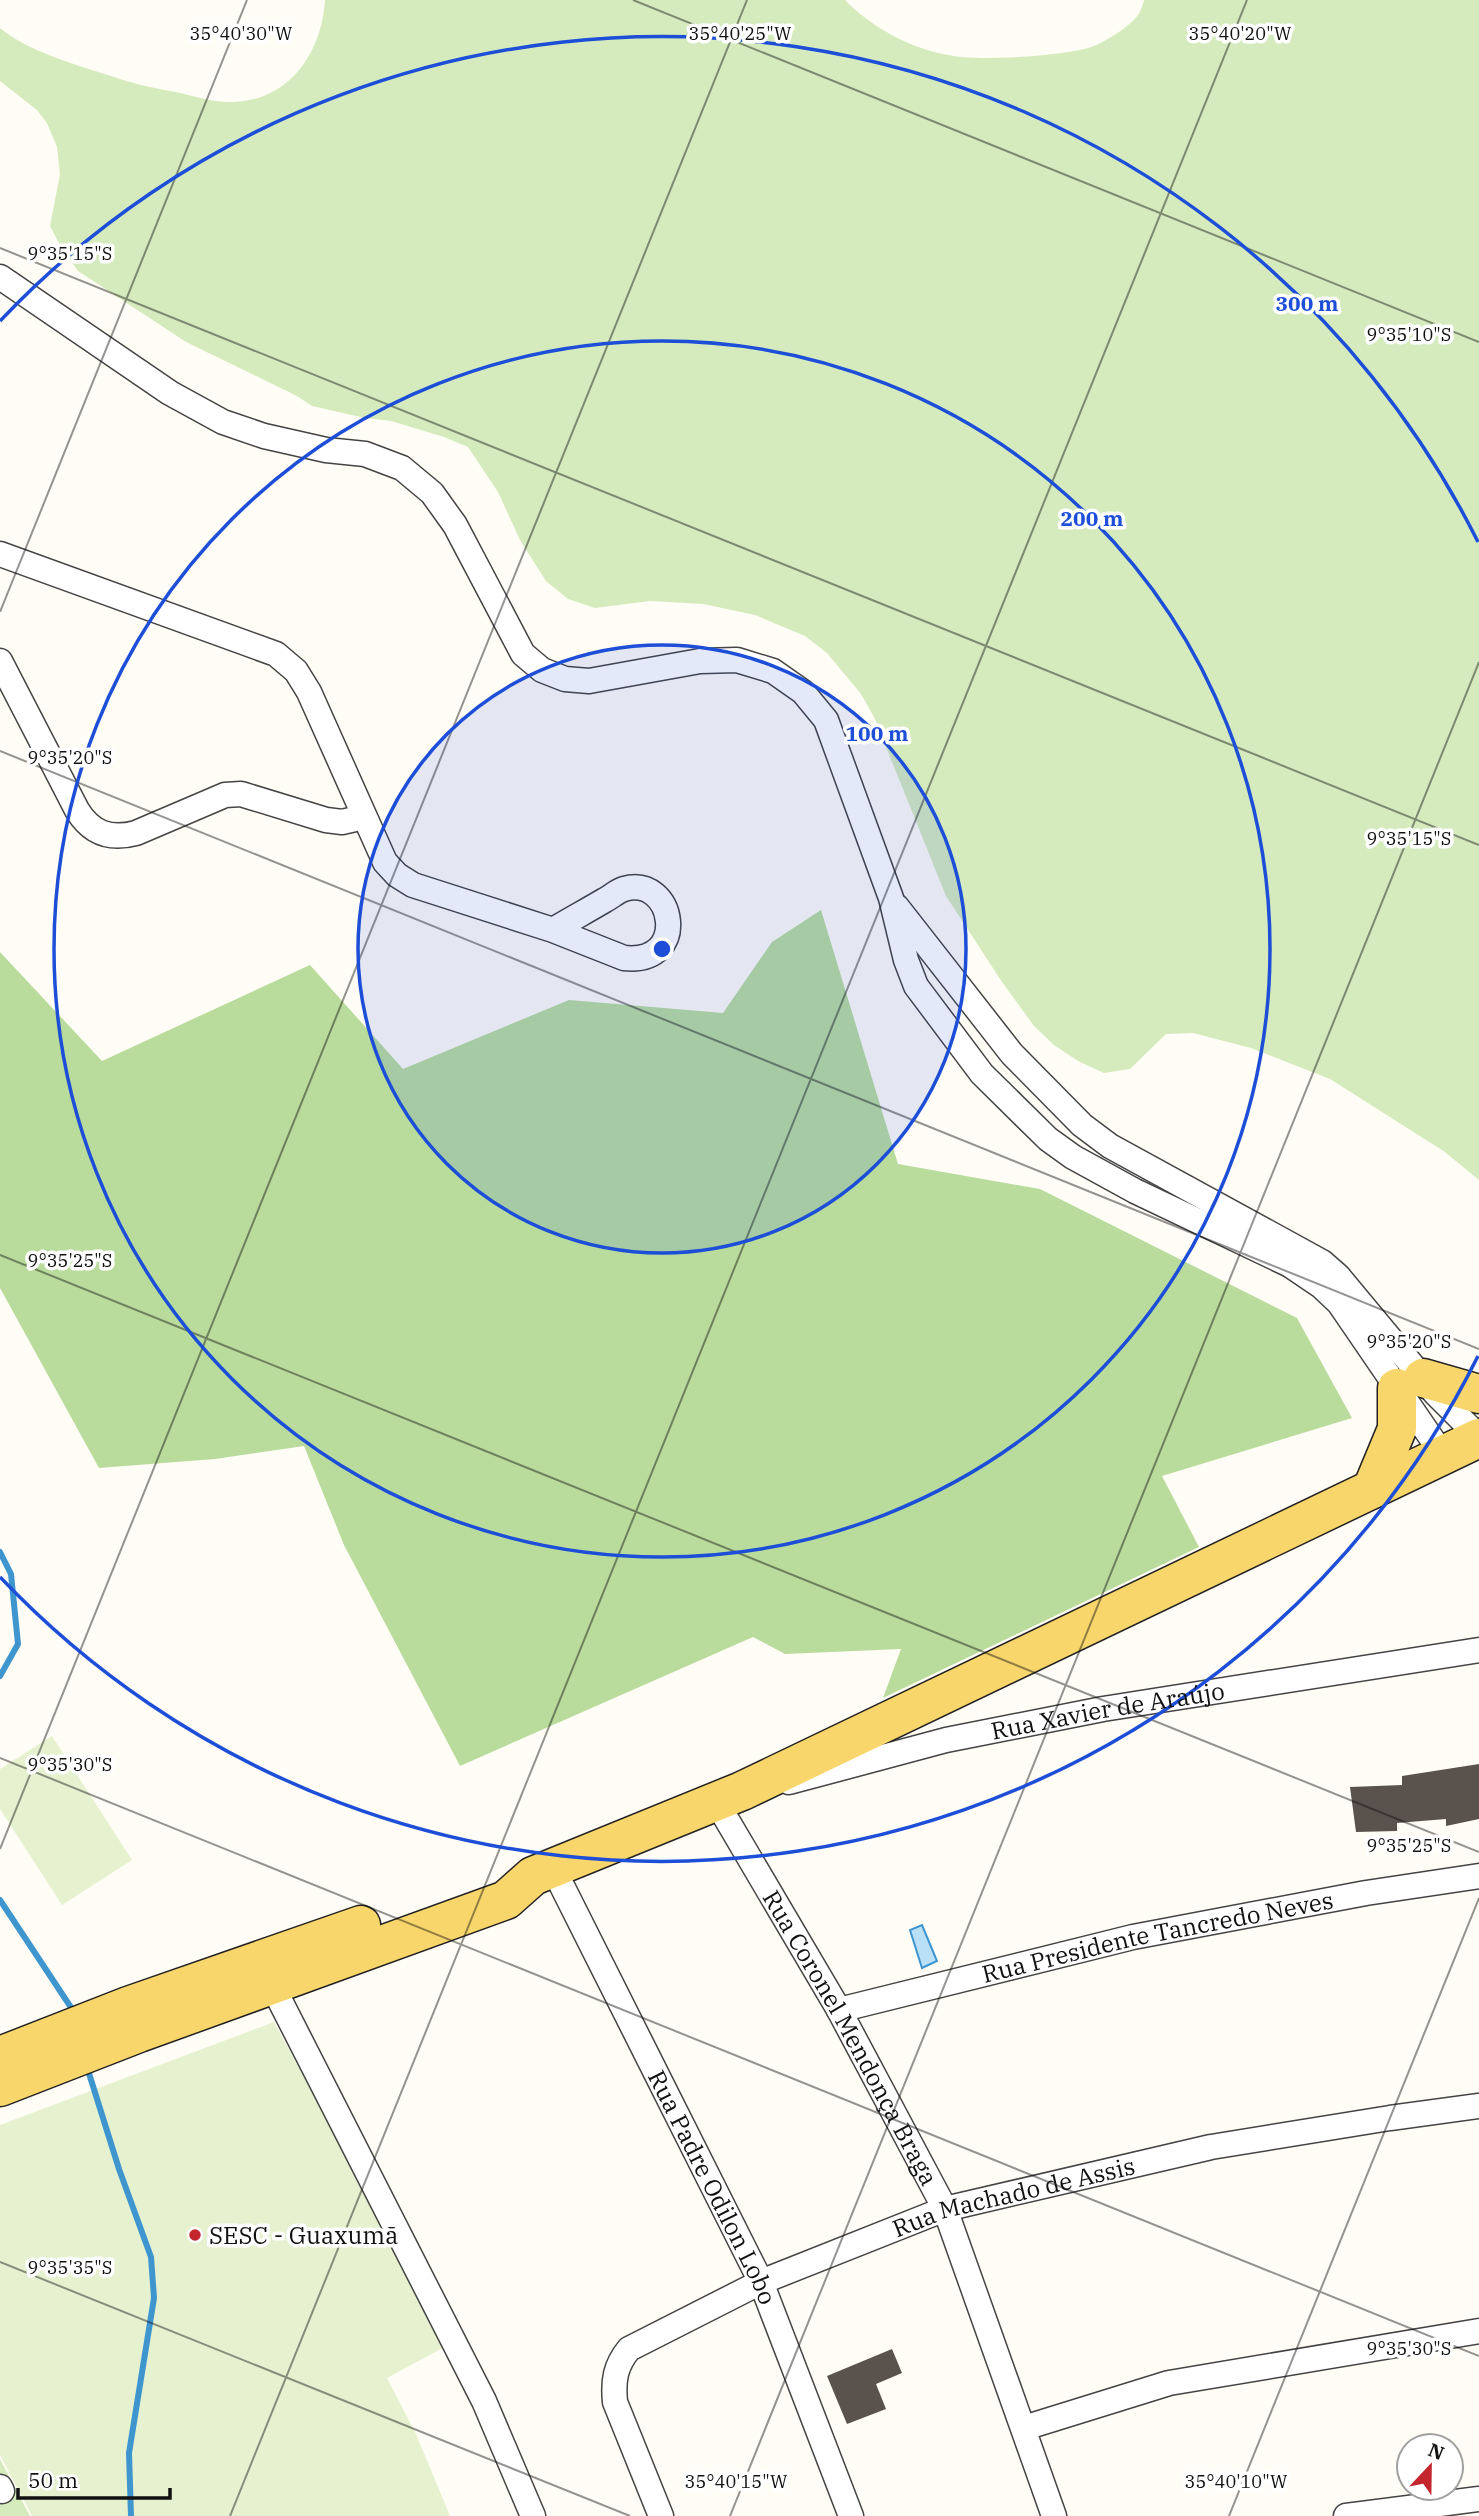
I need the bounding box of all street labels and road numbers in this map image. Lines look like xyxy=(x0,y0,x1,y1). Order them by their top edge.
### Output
street label: Rua Xavier de Araújo xyxy=(988,1674,1227,1747)
street label: Rua Coronel Mendonça Braga xyxy=(756,1884,945,2191)
street label: Rua Presidente Tancredo Neves xyxy=(979,1884,1336,1990)
street label: Rua Padre Odilon Lobo xyxy=(641,2065,784,2309)
street label: Rua Machado de Assis xyxy=(888,2149,1138,2244)

